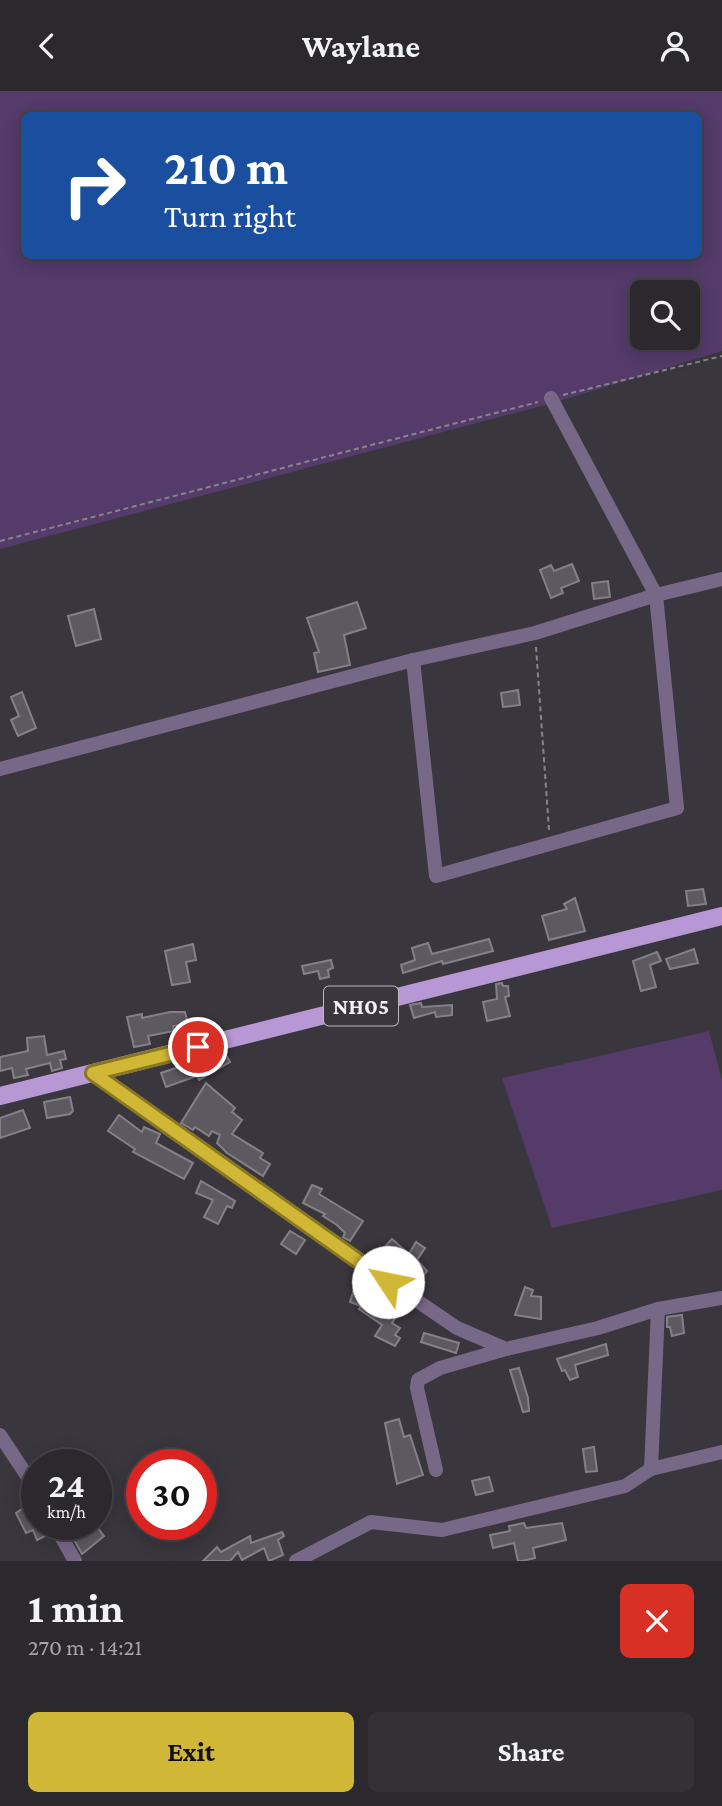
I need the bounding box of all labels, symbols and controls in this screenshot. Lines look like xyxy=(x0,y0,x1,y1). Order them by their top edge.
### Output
icon: back xyxy=(28,27,66,65)
icon: person xyxy=(656,27,694,65)
text: Waylane xyxy=(302,28,420,64)
icon: right xyxy=(49,140,140,231)
text: 210 m xyxy=(164,140,288,195)
text: Turn right xyxy=(164,198,296,234)
map controls xyxy=(630,280,700,350)
button: search xyxy=(630,280,700,350)
road number: NH05 xyxy=(324,987,398,1025)
pin xyxy=(168,1017,228,1077)
icon: arrive xyxy=(179,1028,217,1066)
position arrow xyxy=(351,1245,425,1319)
speed limit sign: 30 xyxy=(126,1449,217,1540)
text: 24 xyxy=(48,1466,85,1505)
text: km/h xyxy=(47,1502,86,1522)
text: 1 min xyxy=(28,1584,124,1631)
button: close xyxy=(620,1584,694,1658)
text: 270 m · 14:21 xyxy=(28,1634,142,1660)
button: Exit xyxy=(28,1712,354,1792)
button: Share xyxy=(368,1712,694,1792)

